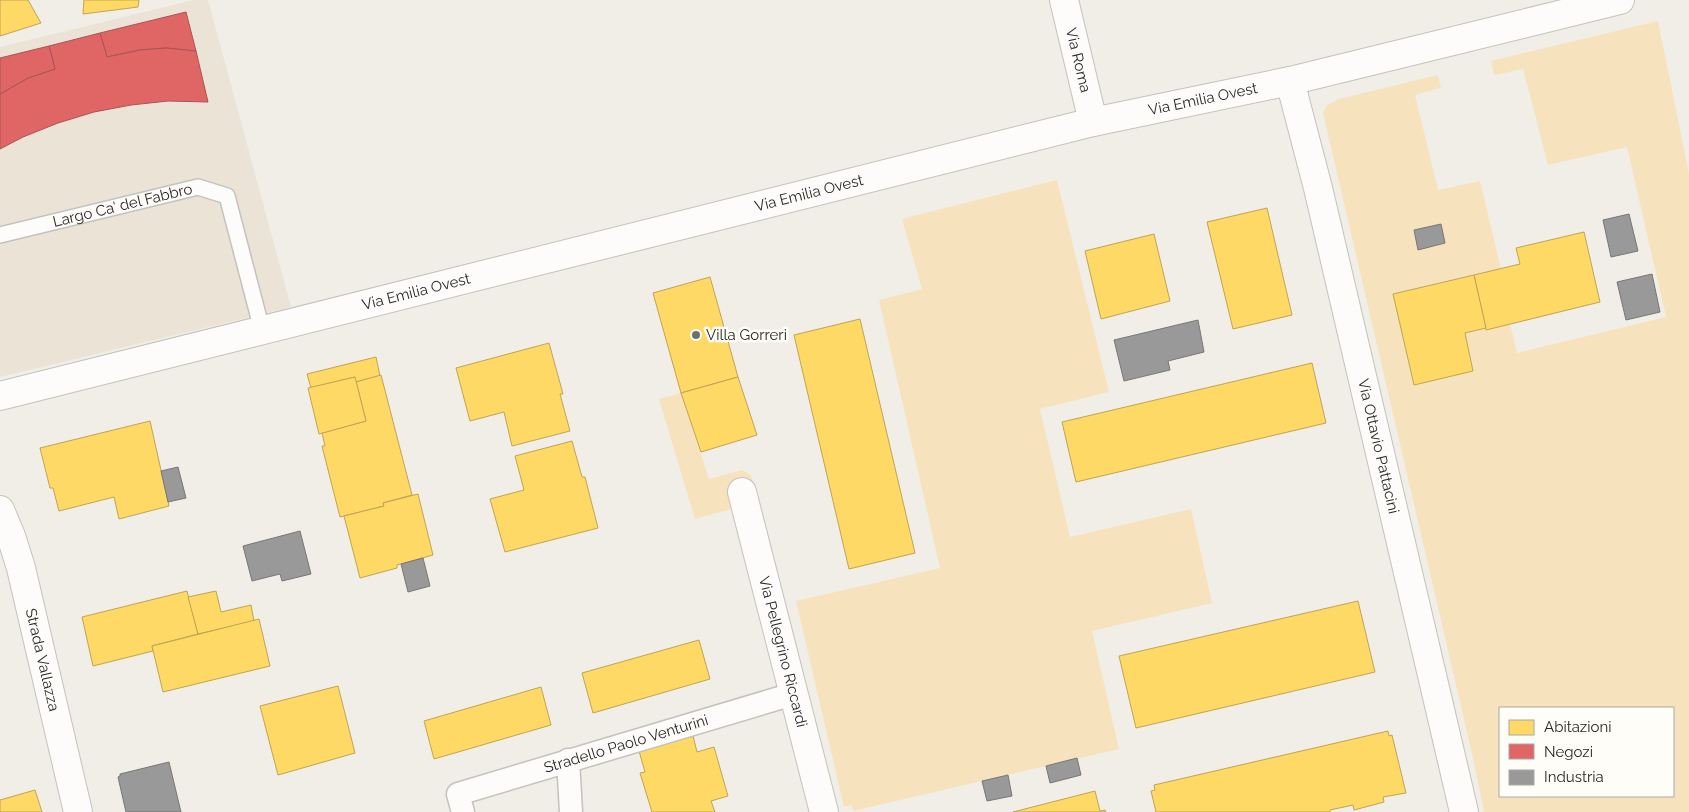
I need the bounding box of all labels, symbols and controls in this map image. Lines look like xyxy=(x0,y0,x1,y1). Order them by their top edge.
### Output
street label: Via Roma xyxy=(1062,26,1095,94)
street label: Via Emilia Ovest xyxy=(1147,79,1259,119)
street label: Via Emilia Ovest xyxy=(753,171,865,215)
street label: Largo Ca' del Fabbro xyxy=(51,180,194,231)
street label: Via Emilia Ovest xyxy=(360,269,472,314)
place label: Villa Gorreri xyxy=(706,326,787,344)
marker: Villa Gorreri xyxy=(690,329,702,341)
street label: Via Ottavio Pattacini xyxy=(1354,377,1403,516)
street label: Via Pellegrino Riccardi xyxy=(755,574,811,729)
street label: Strada Vallazza xyxy=(22,606,63,713)
legend xyxy=(1499,707,1674,797)
street label: Stradello Paolo Venturini xyxy=(542,711,710,777)
text: Abitazioni xyxy=(1544,718,1611,736)
text: Negozi xyxy=(1544,743,1593,761)
text: Industria xyxy=(1544,768,1604,786)

